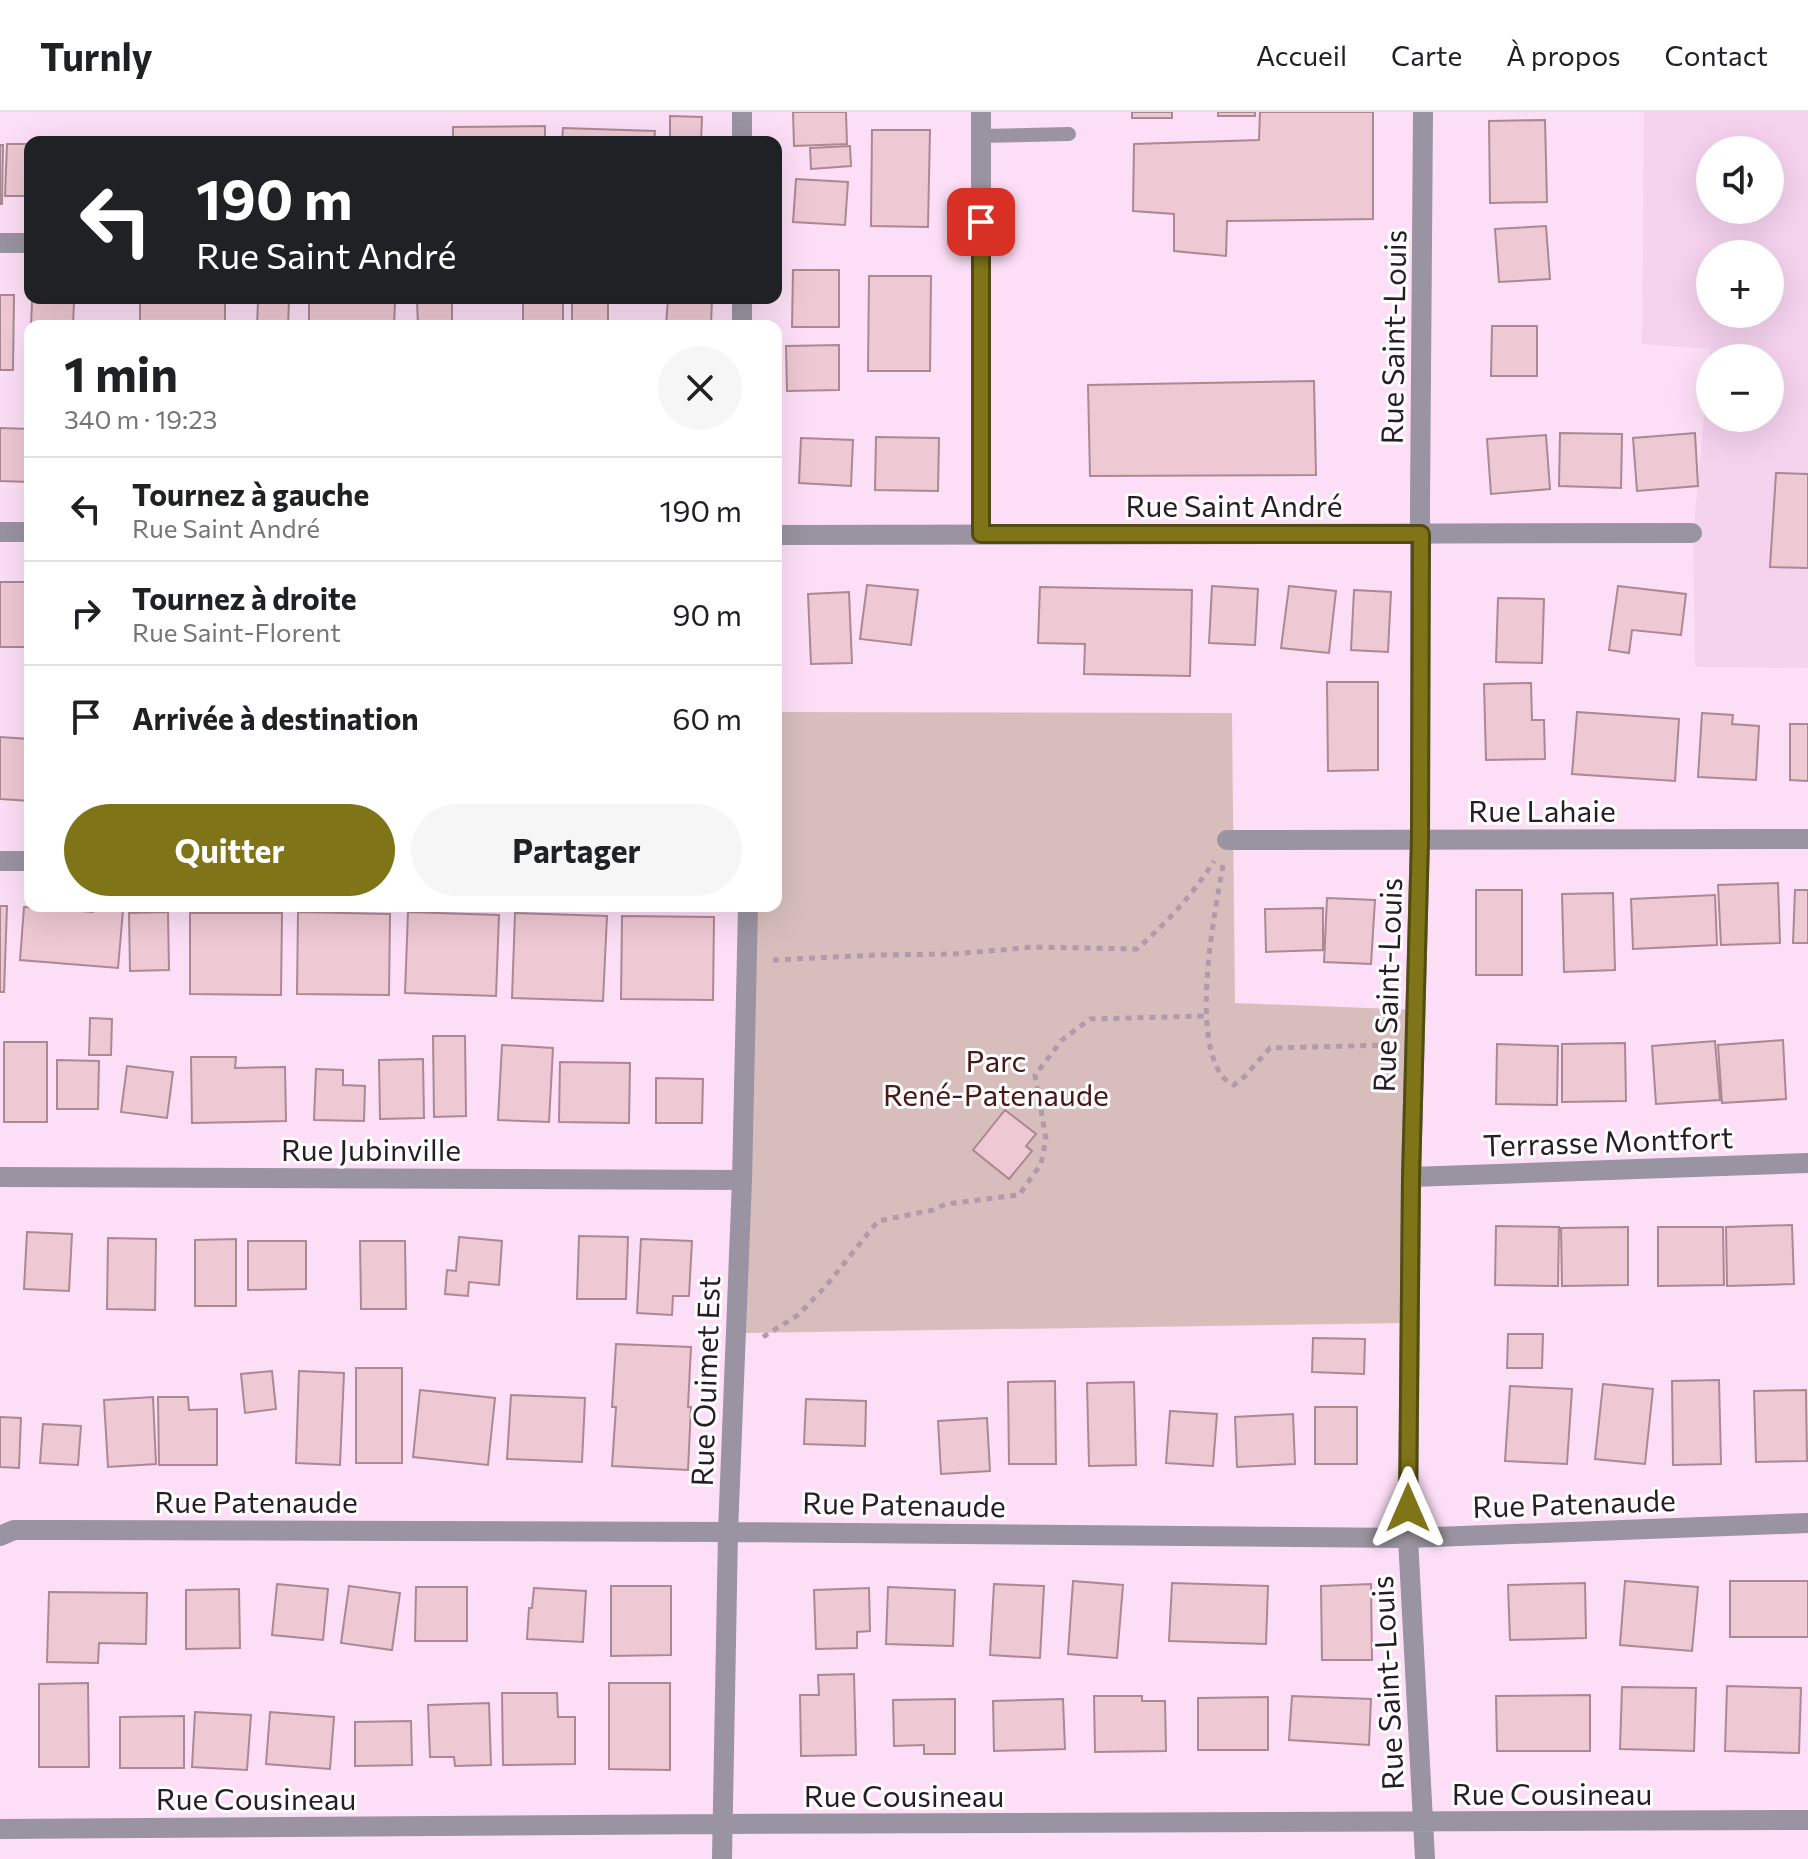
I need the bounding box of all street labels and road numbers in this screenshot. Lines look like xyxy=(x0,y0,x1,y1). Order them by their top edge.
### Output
street label: Rue Saint-Louis xyxy=(1372,229,1412,445)
street label: Rue Saint André xyxy=(1126,486,1343,523)
street label: Rue Lahaie xyxy=(1468,791,1616,828)
street label: Rue Saint-Louis xyxy=(1364,877,1408,1093)
street label: Terrasse Montfort xyxy=(1482,1117,1734,1163)
street label: Rue Jubinville xyxy=(281,1130,461,1167)
street label: Rue Ouimet Est xyxy=(682,1275,726,1487)
street label: Rue Patenaude xyxy=(1472,1480,1676,1524)
street label: Rue Patenaude xyxy=(154,1482,358,1519)
street label: Rue Patenaude xyxy=(802,1483,1006,1523)
street label: Rue Saint-Louis xyxy=(1362,1575,1410,1791)
street label: Rue Cousineau xyxy=(1452,1774,1652,1811)
street label: Rue Cousineau xyxy=(804,1776,1004,1813)
street label: Rue Cousineau xyxy=(156,1779,356,1816)

